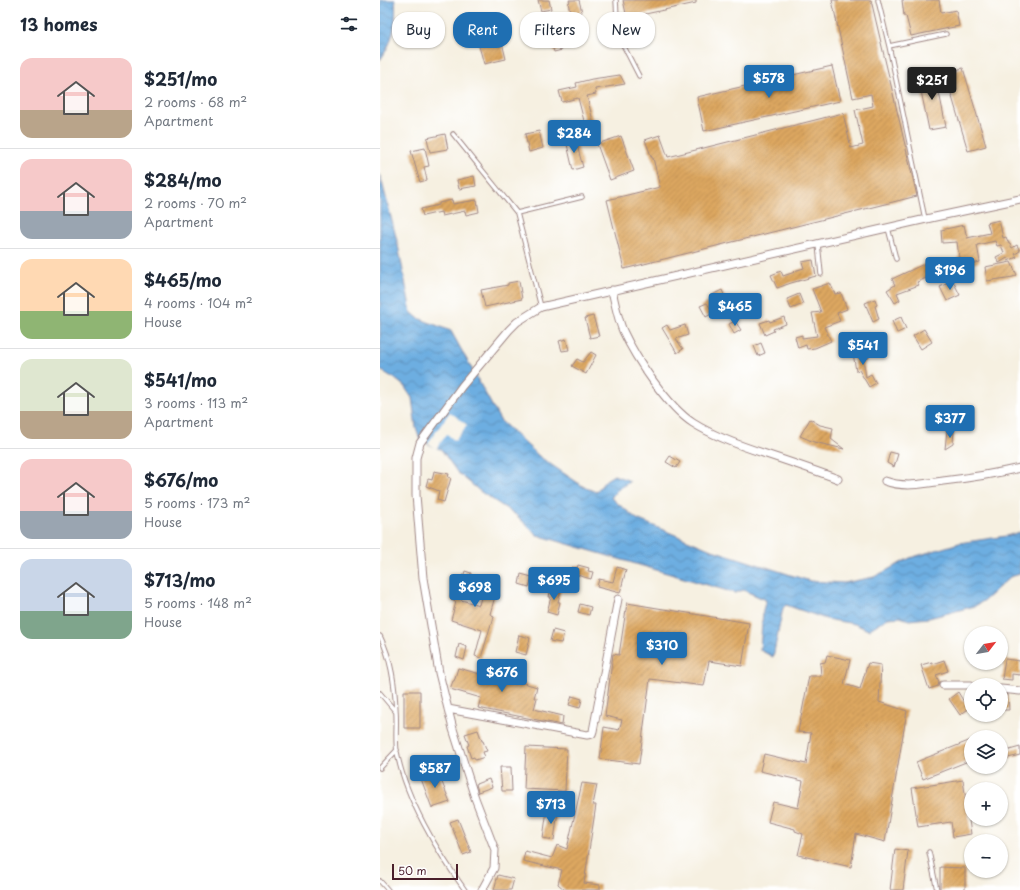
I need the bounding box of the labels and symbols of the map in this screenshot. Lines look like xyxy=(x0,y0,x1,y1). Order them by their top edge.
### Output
pin: $578 xyxy=(745,65,793,99)
pin: $251 xyxy=(908,67,956,101)
pin: $284 xyxy=(550,120,598,154)
pin: $196 xyxy=(926,257,974,291)
pin: $465 xyxy=(711,293,759,327)
pin: $541 xyxy=(839,332,887,366)
pin: $377 xyxy=(926,405,974,439)
pin: $695 xyxy=(530,567,578,601)
pin: $698 xyxy=(451,574,499,608)
north arrow xyxy=(964,626,1008,670)
pin: $310 xyxy=(638,632,686,666)
pin: $676 xyxy=(478,659,526,693)
pin: $587 xyxy=(411,755,459,789)
pin: $713 xyxy=(527,791,575,825)
scale bar xyxy=(392,862,458,881)

